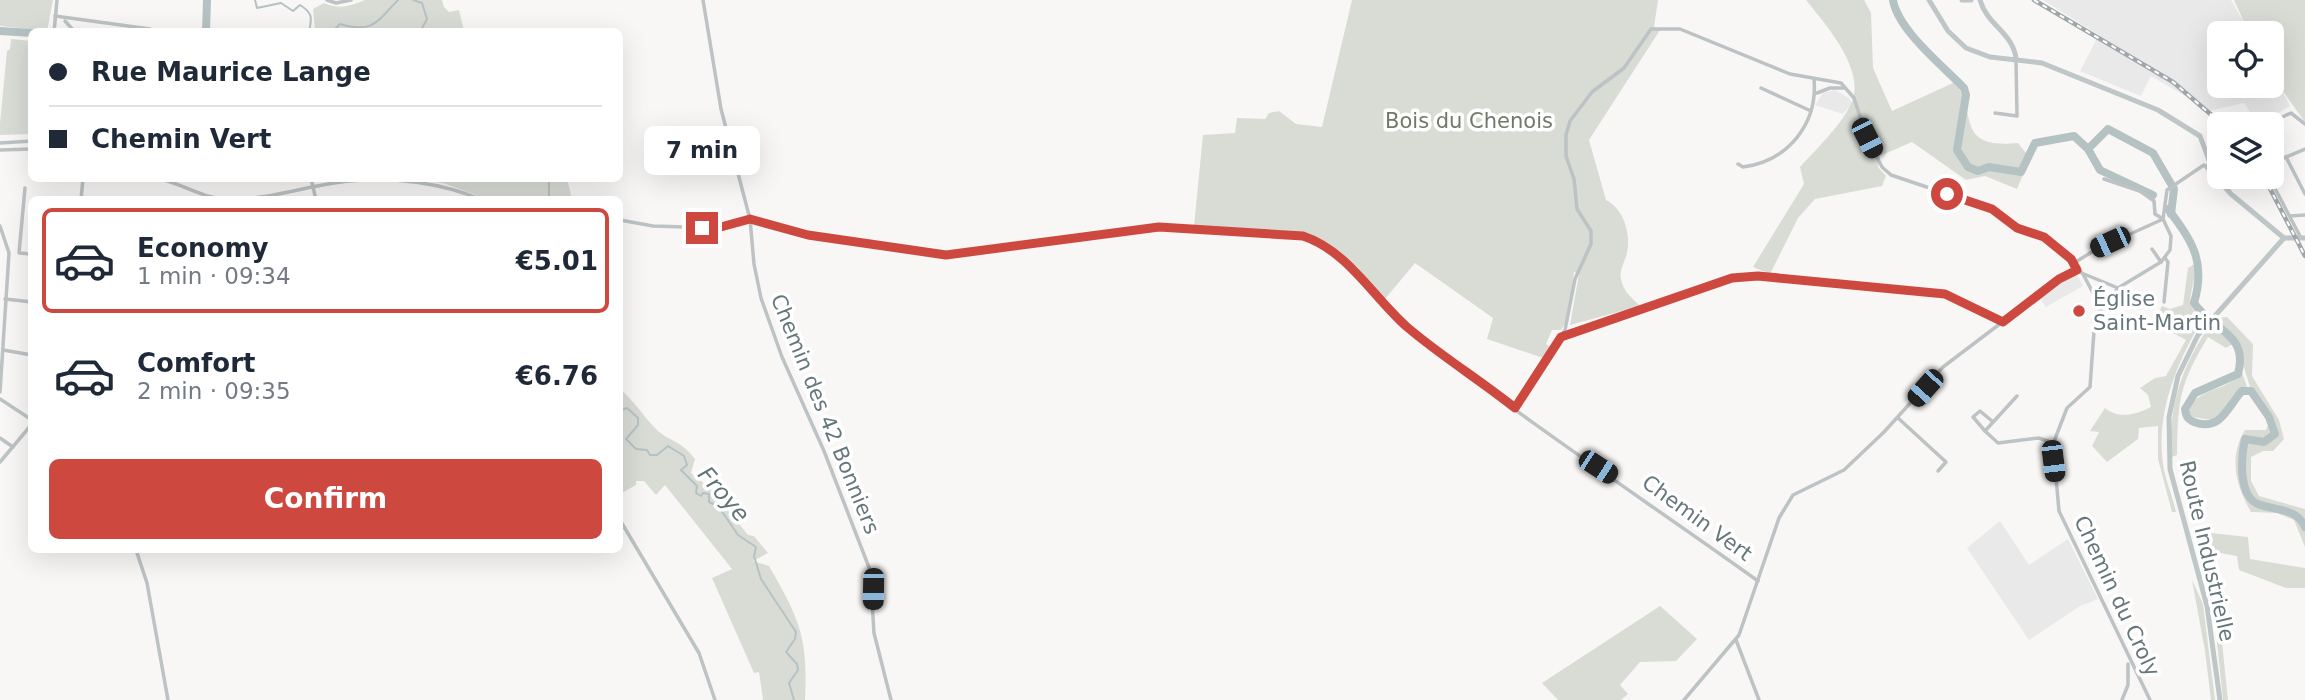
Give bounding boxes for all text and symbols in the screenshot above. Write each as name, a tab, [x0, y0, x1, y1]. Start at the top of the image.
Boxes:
map controls	[2207, 21, 2284, 189]
button: locate	[2207, 21, 2284, 98]
text: Rue Maurice Lange	[91, 57, 371, 87]
park label: Bois du Chenois	[1385, 109, 1553, 133]
button: layers	[2207, 112, 2284, 189]
car	[1849, 115, 1886, 161]
text: Chemin Vert	[91, 124, 271, 154]
callout: 7 min	[644, 126, 760, 176]
text: 7 min	[666, 137, 738, 163]
route start	[1931, 178, 1963, 210]
route end	[686, 212, 718, 244]
car	[2087, 224, 2134, 260]
icon: car	[53, 229, 116, 292]
text: Economy	[137, 233, 268, 263]
text: €5.01	[516, 246, 598, 276]
text: 1 min · 09:34	[137, 263, 291, 289]
place label: Église Saint-Martin	[2093, 286, 2221, 335]
street label: Chemin des 42 Bonniers	[766, 291, 884, 537]
marker: Église Saint-Martin	[2071, 303, 2087, 319]
icon: car	[53, 344, 116, 407]
text: Comfort	[137, 348, 255, 378]
text: €6.76	[516, 361, 598, 391]
car	[1904, 365, 1947, 411]
text: 2 min · 09:35	[137, 378, 291, 404]
car	[2041, 439, 2066, 483]
car	[1575, 447, 1622, 487]
street label: Route Industrielle	[2175, 458, 2239, 644]
button: Confirm	[49, 459, 602, 539]
water label: Froye	[693, 461, 755, 527]
street label: Chemin Vert	[1637, 470, 1757, 566]
street label: Chemin du Croly	[2069, 512, 2165, 680]
car	[863, 568, 884, 610]

